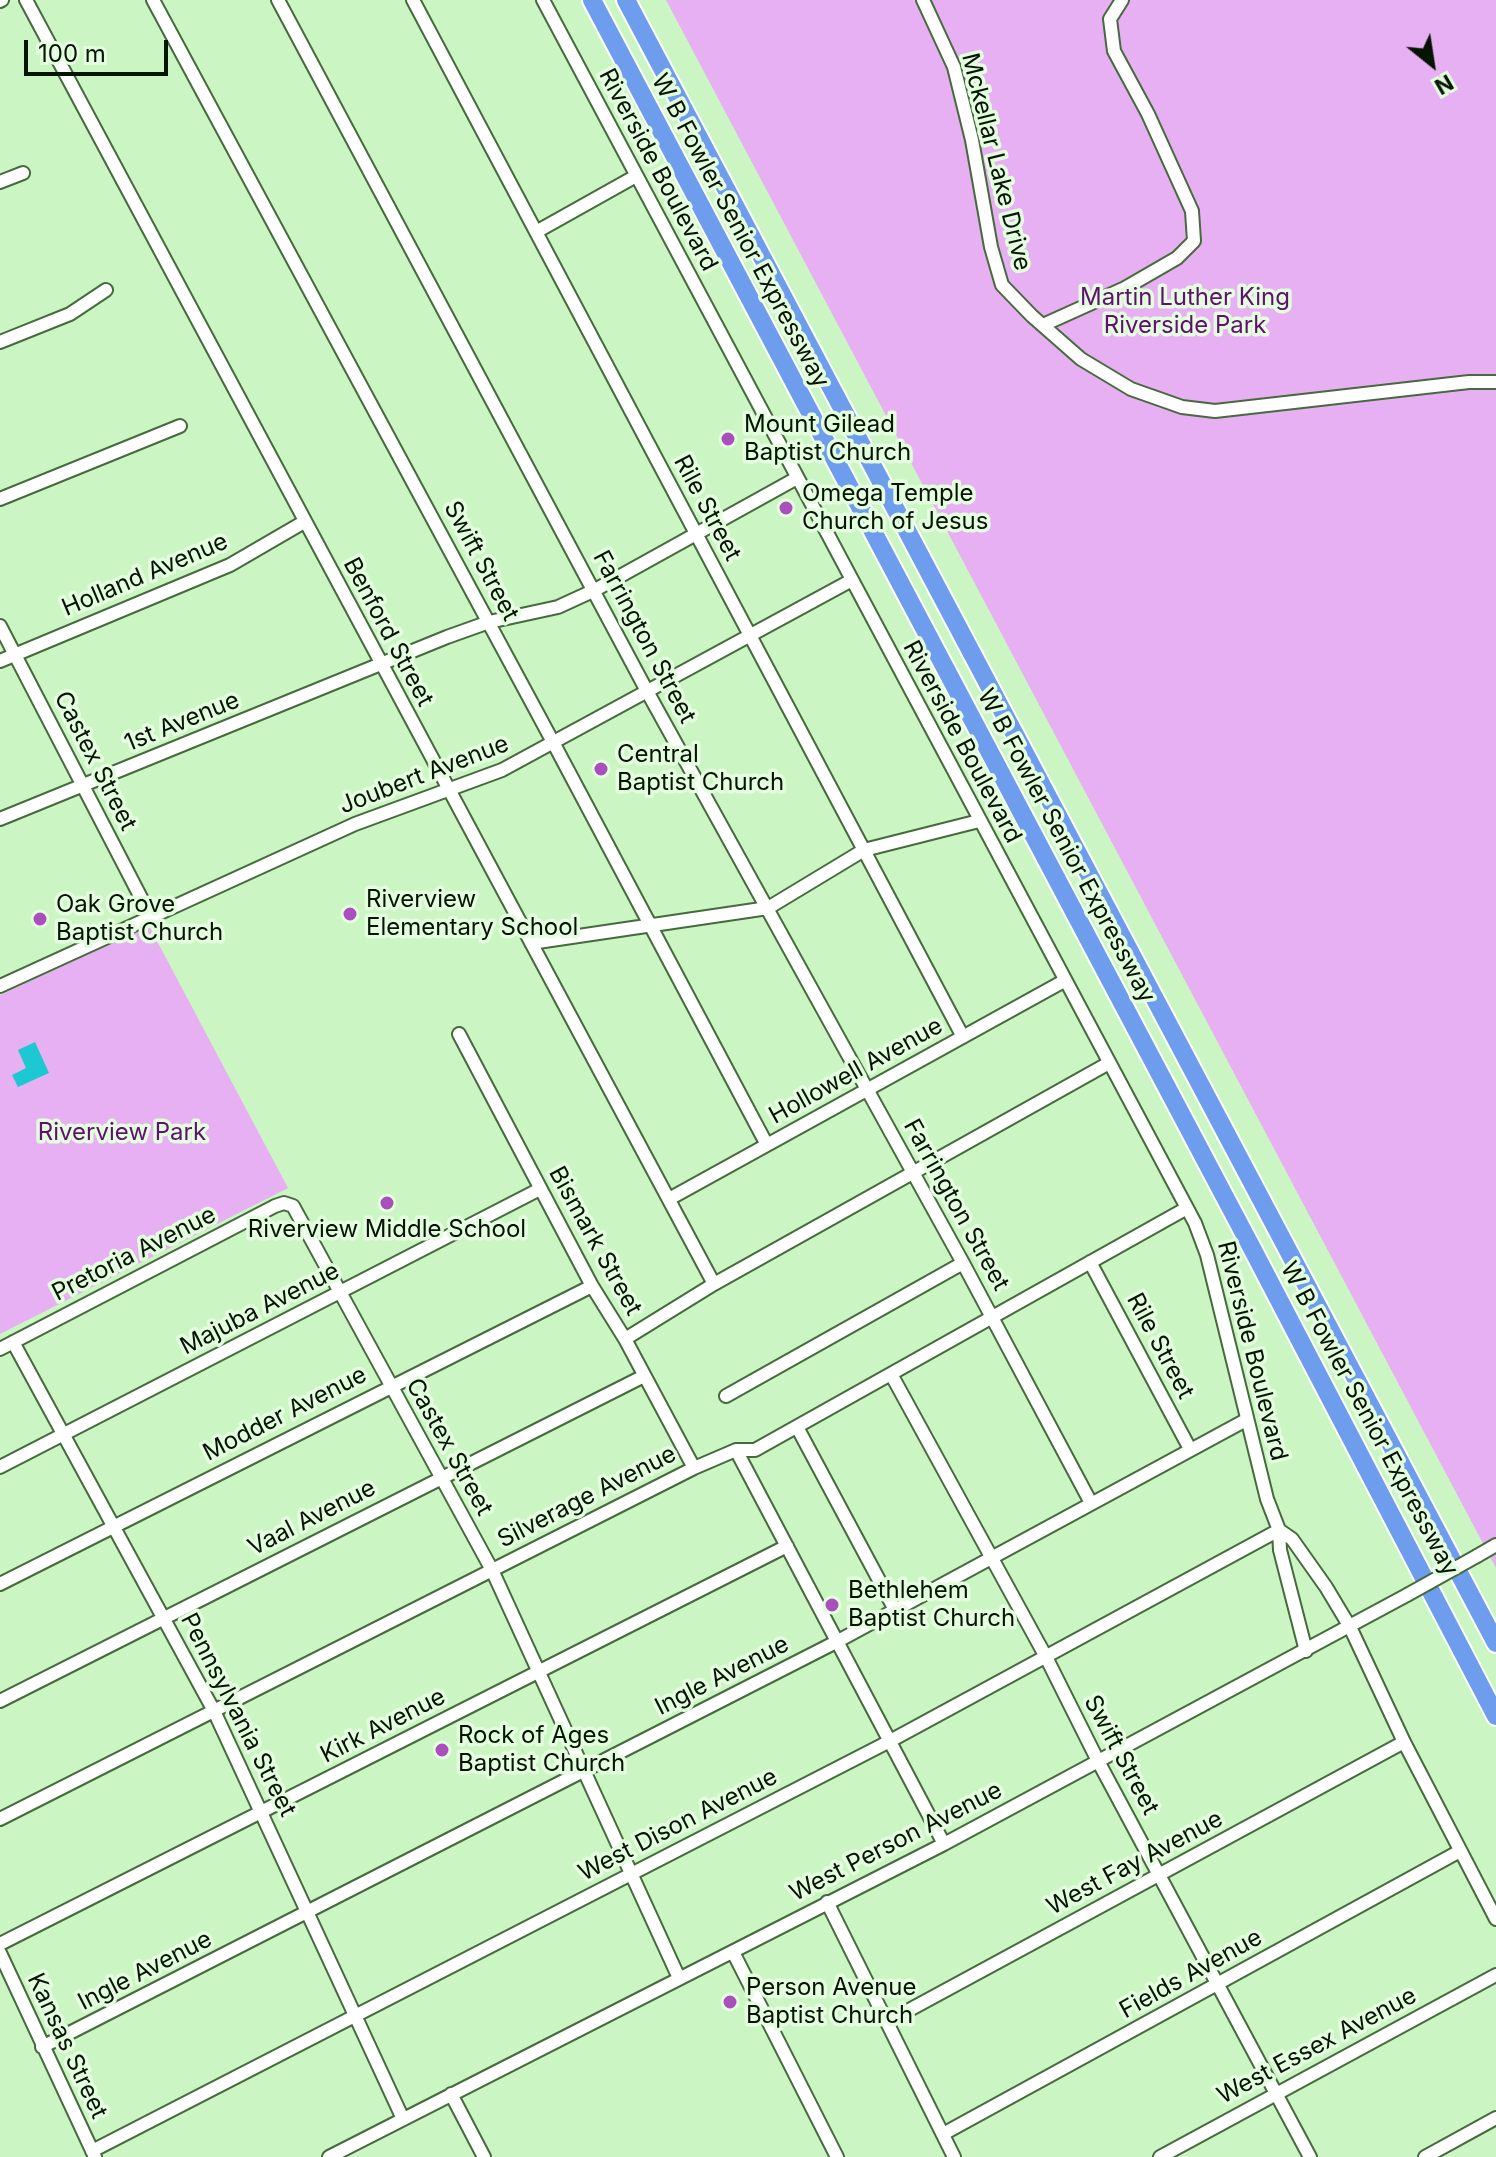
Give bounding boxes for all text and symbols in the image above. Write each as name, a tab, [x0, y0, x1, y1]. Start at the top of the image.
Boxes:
scale bar	[28, 24, 172, 74]
north arrow	[1392, 24, 1472, 104]
text: 100 m	[38, 39, 106, 68]
street label: Mckellar Lake Drive	[955, 50, 1037, 274]
street label: Riverside Boulevard	[592, 64, 724, 276]
street label: W B Fowler Senior Expressway	[645, 69, 835, 393]
text: N	[1430, 69, 1458, 100]
park label: Martin Luther King Riverside Park	[1080, 284, 1290, 340]
place label: Mount Gilead Baptist Church	[744, 411, 911, 467]
marker: Mount Gilead Baptist Church	[719, 430, 737, 448]
street label: Rile Street	[667, 450, 747, 566]
place label: Omega Temple Church of Jesus	[802, 480, 988, 536]
street label: Swift Street	[437, 496, 525, 626]
marker: Omega Temple Church of Jesus	[777, 499, 795, 517]
street label: Holland Avenue	[58, 527, 232, 623]
street label: Farrington Street	[586, 546, 702, 728]
street label: Benford Street	[337, 553, 439, 711]
street label: Riverside Boulevard	[896, 636, 1028, 848]
street label: W B Fowler Senior Expressway	[971, 684, 1161, 1008]
street label: 1st Avenue	[120, 686, 244, 758]
street label: Castex Street	[48, 687, 142, 835]
street label: Joubert Avenue	[335, 729, 513, 821]
place label: Central Baptist Church	[617, 741, 784, 797]
marker: Central Baptist Church	[592, 760, 610, 778]
place label: Riverview Elementary School	[366, 886, 578, 942]
place label: Oak Grove Baptist Church	[56, 891, 223, 947]
marker: Riverview Elementary School	[341, 905, 359, 923]
marker: Oak Grove Baptist Church	[31, 910, 49, 928]
street label: Hollowell Avenue	[764, 1011, 948, 1131]
street label: Farrington Street	[897, 1114, 1015, 1296]
park label: Riverview Park	[38, 1119, 206, 1147]
street label: Bismark Street	[542, 1162, 648, 1320]
marker: Riverview Middle School	[378, 1194, 396, 1212]
street label: Pretoria Avenue	[47, 1200, 221, 1308]
place label: Riverview Middle School	[248, 1216, 526, 1244]
street label: Riverside Boulevard	[1211, 1238, 1293, 1464]
street label: Majuba Avenue	[176, 1257, 344, 1361]
street label: W B Fowler Senior Expressway	[1274, 1257, 1464, 1581]
street label: Rile Street	[1120, 1288, 1200, 1404]
street label: Modder Avenue	[198, 1360, 372, 1468]
street label: Castex Street	[399, 1373, 499, 1521]
street label: Silverage Avenue	[493, 1440, 681, 1554]
street label: Vaal Avenue	[243, 1474, 381, 1562]
place label: Bethlehem Baptist Church	[848, 1577, 1015, 1633]
marker: Bethlehem Baptist Church	[823, 1596, 841, 1614]
street label: Pennsylvania Street	[174, 1608, 302, 1822]
street label: Ingle Avenue	[650, 1630, 794, 1722]
street label: Kirk Avenue	[316, 1682, 450, 1770]
street label: Swift Street	[1077, 1690, 1165, 1820]
place label: Rock of Ages Baptist Church	[458, 1722, 625, 1778]
marker: Rock of Ages Baptist Church	[433, 1741, 451, 1759]
street label: West Dison Avenue	[574, 1762, 782, 1888]
street label: West Person Avenue	[785, 1776, 1007, 1908]
street label: West Fay Avenue	[1042, 1805, 1228, 1921]
street label: Fields Avenue	[1115, 1923, 1267, 2025]
street label: Ingle Avenue	[73, 1925, 217, 2017]
street label: Kansas Street	[21, 1969, 113, 2123]
place label: Person Avenue Baptist Church	[746, 1974, 917, 2030]
street label: West Essex Avenue	[1213, 1981, 1421, 2111]
marker: Person Avenue Baptist Church	[721, 1993, 739, 2011]

